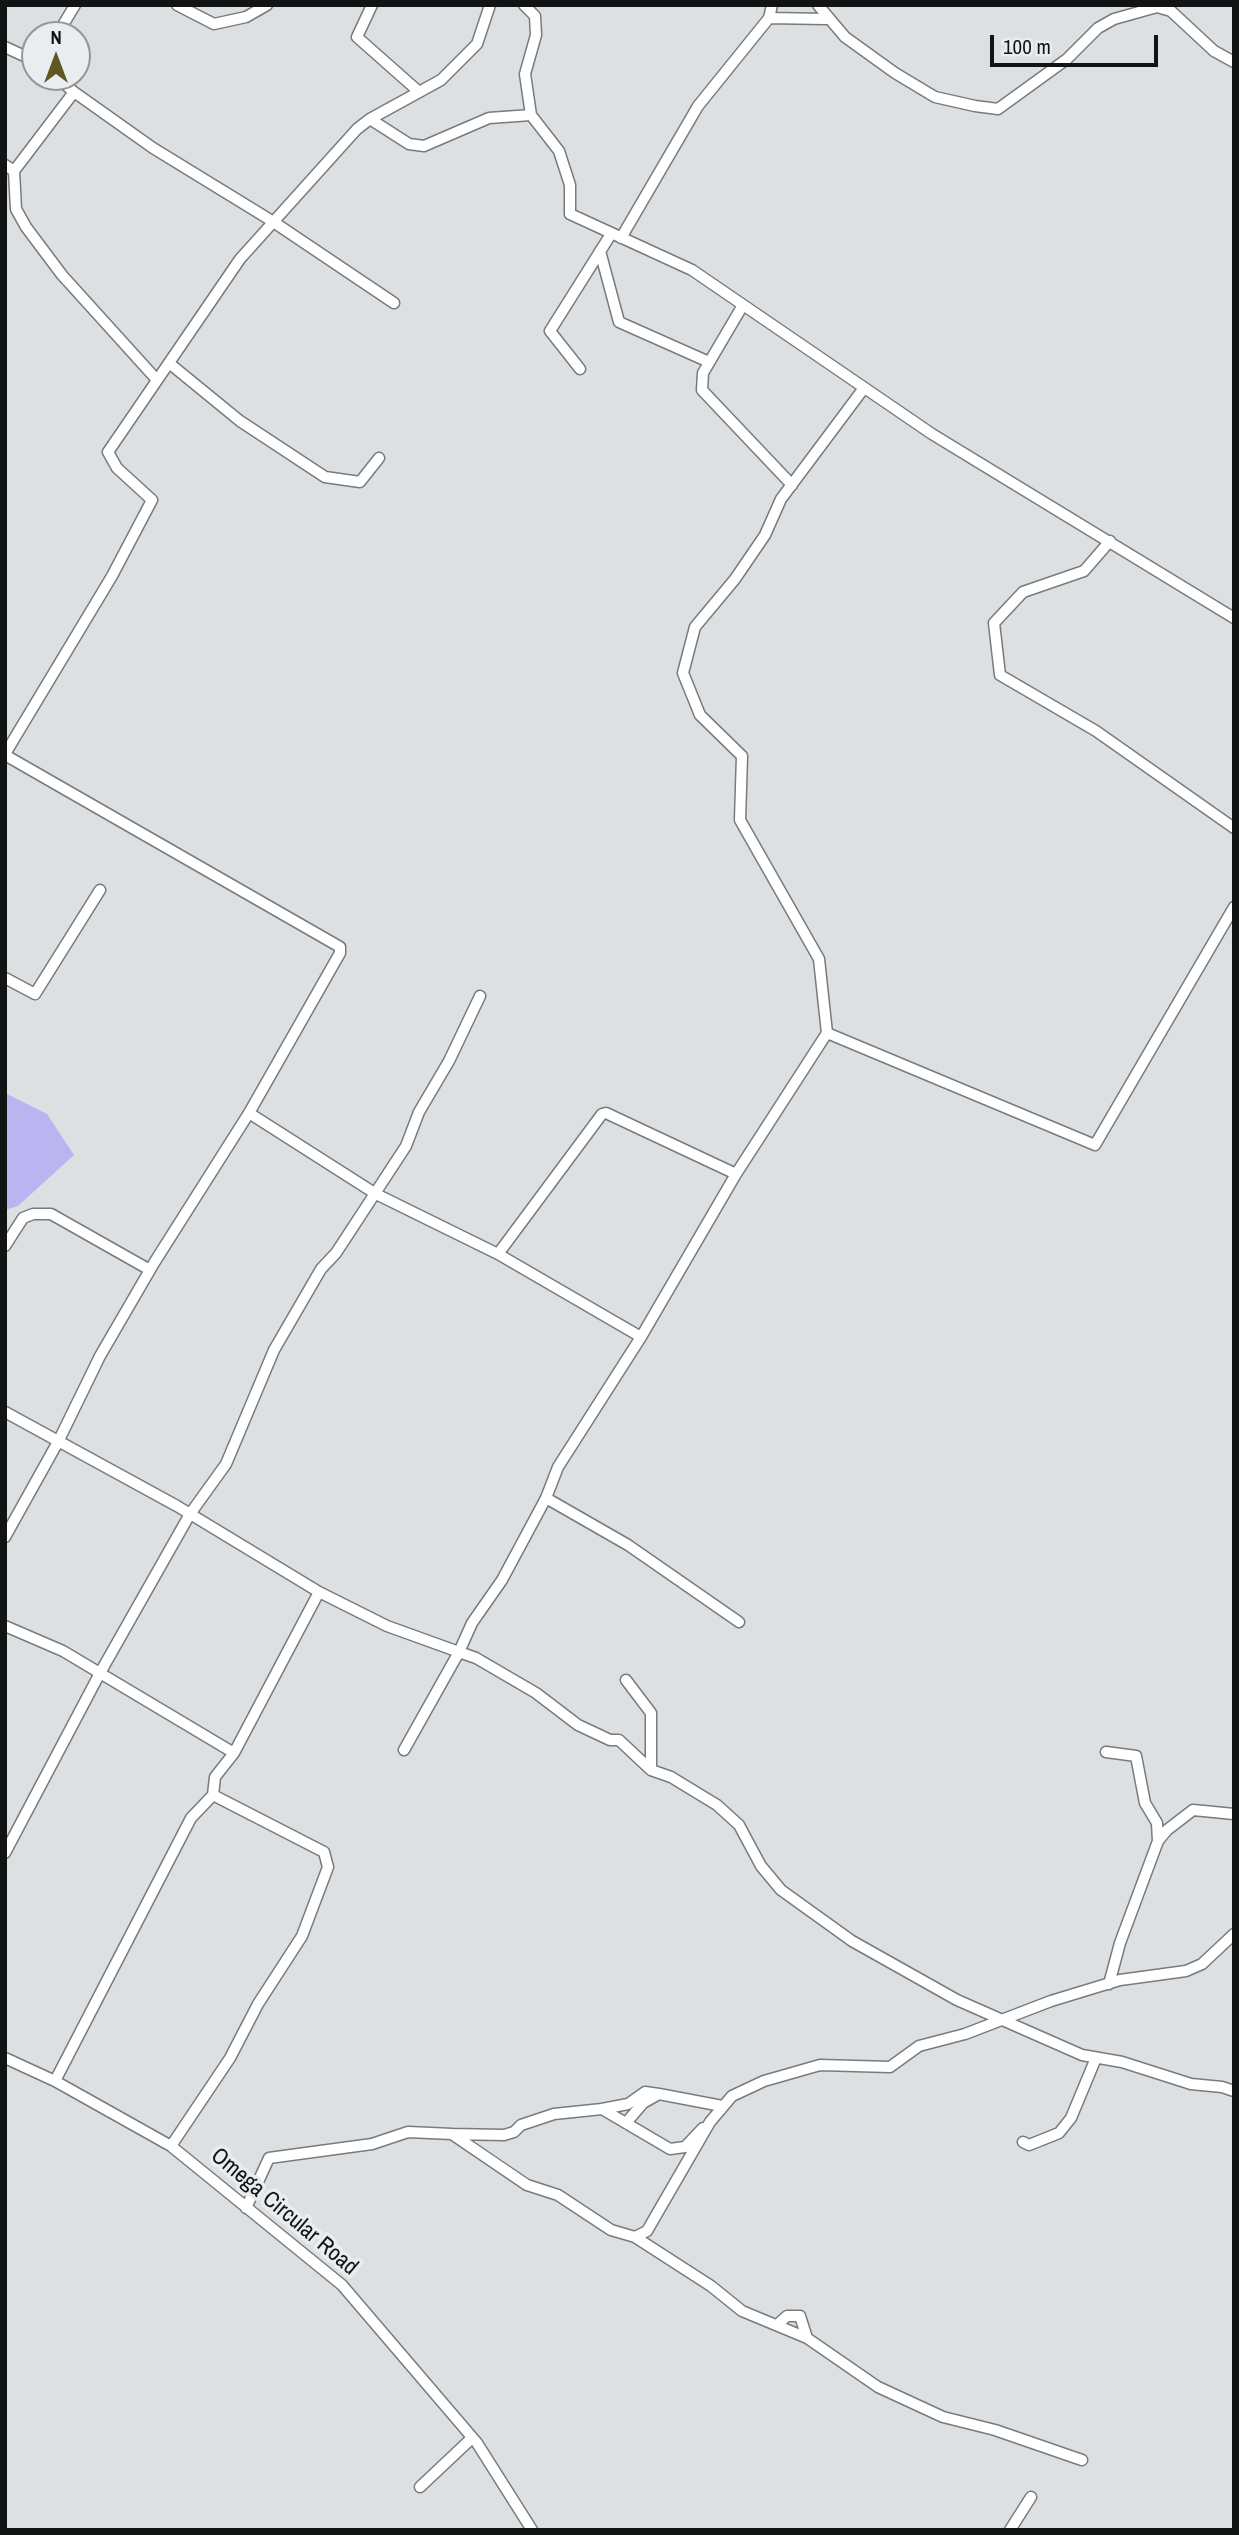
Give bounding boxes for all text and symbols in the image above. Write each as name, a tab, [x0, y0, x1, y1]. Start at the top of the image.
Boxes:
north arrow	[21, 21, 91, 91]
scale bar	[994, 21, 1162, 65]
text: N	[50, 24, 62, 50]
text: 100 m	[1003, 32, 1051, 61]
street label: Omega Circular Road	[205, 2142, 363, 2282]

